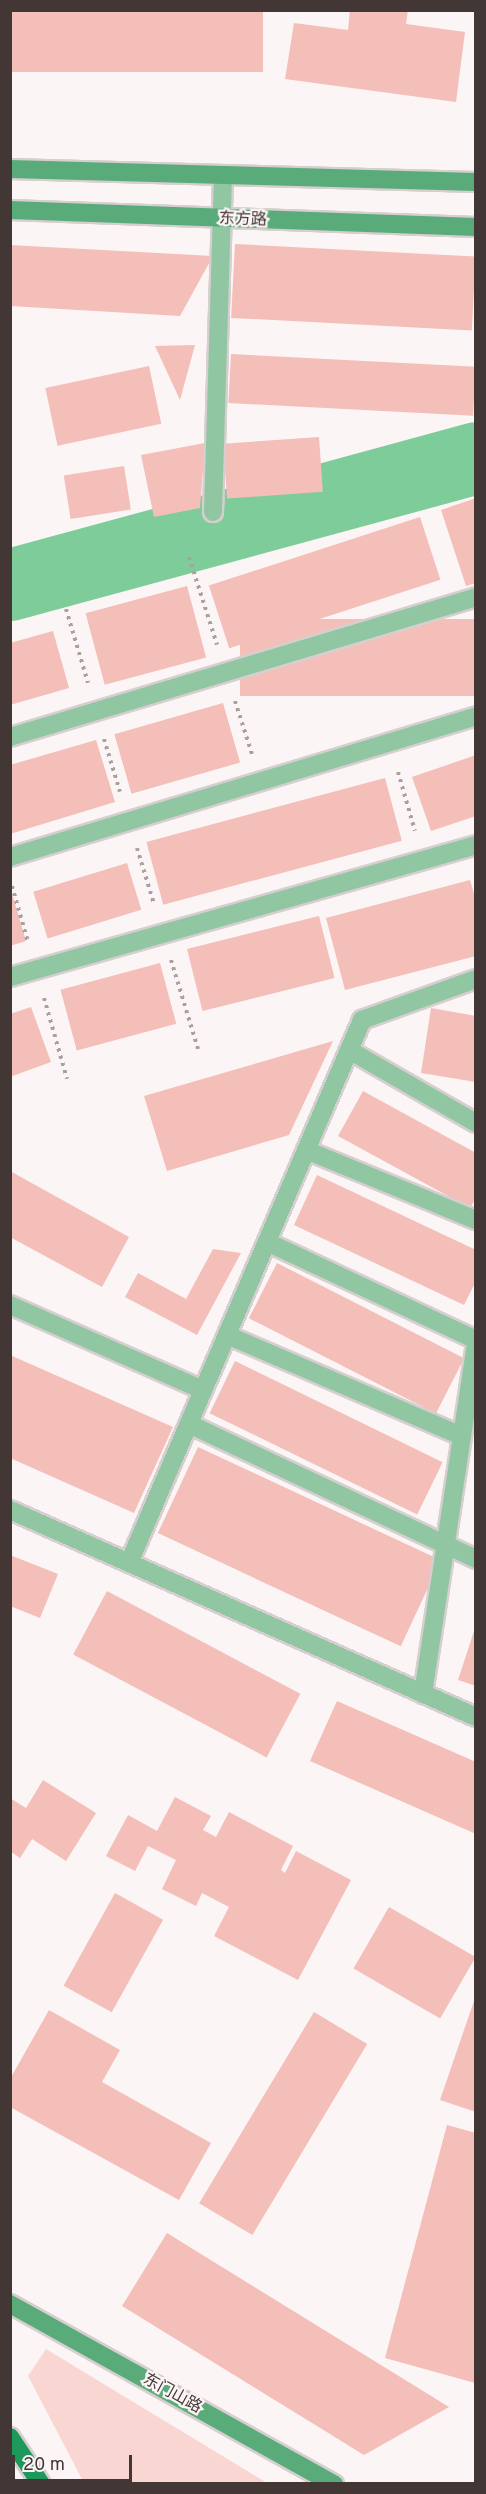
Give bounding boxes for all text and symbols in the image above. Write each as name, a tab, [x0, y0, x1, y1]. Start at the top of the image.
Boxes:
street label: 东方路	[219, 210, 267, 230]
street label: 东门山路	[139, 2370, 205, 2418]
scale bar	[15, 2443, 135, 2481]
text: 20 m	[23, 2454, 65, 2477]

